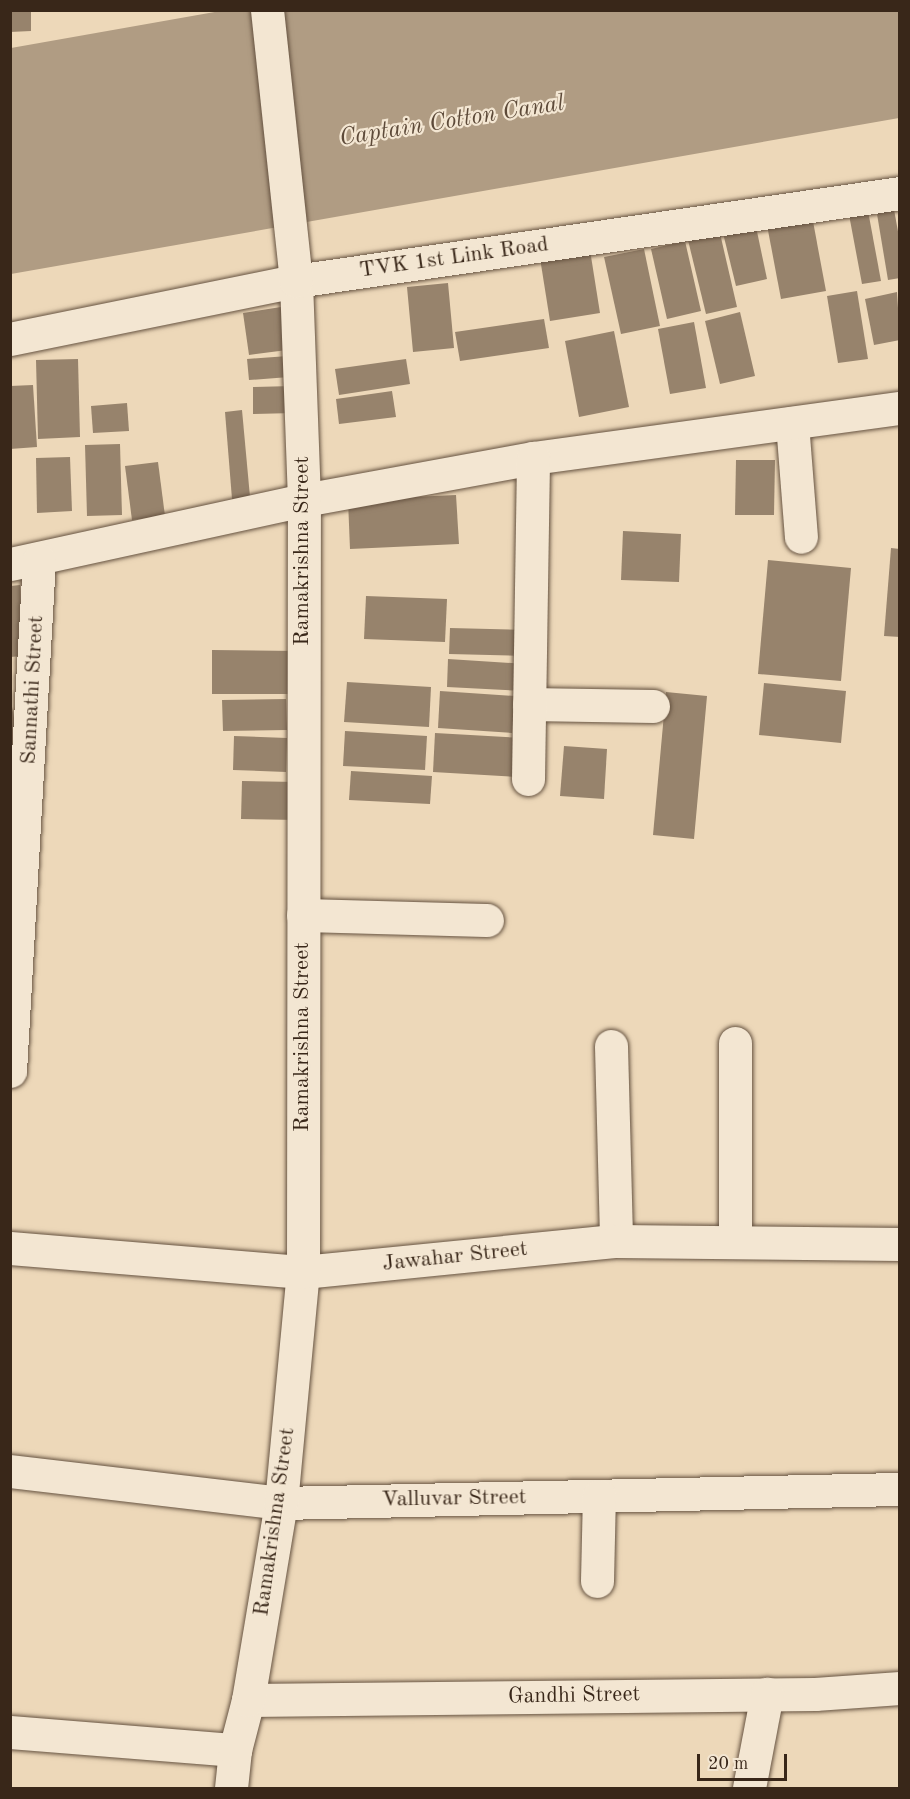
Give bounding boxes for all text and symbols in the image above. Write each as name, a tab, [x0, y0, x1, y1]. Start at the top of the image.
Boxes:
water label: Captain Cotton Canal	[337, 90, 567, 154]
street label: TVK 1st Link Road	[358, 232, 550, 284]
street label: Ramakrishna Street	[290, 456, 316, 646]
street label: Sannathi Street	[16, 615, 50, 765]
street label: Ramakrishna Street	[290, 942, 316, 1132]
street label: Jawahar Street	[381, 1236, 529, 1278]
street label: Ramakrishna Street	[249, 1426, 301, 1618]
street label: Valluvar Street	[381, 1485, 527, 1513]
street label: Gandhi Street	[508, 1682, 640, 1710]
scale bar	[700, 1742, 790, 1780]
text: 20 m	[708, 1755, 748, 1773]

